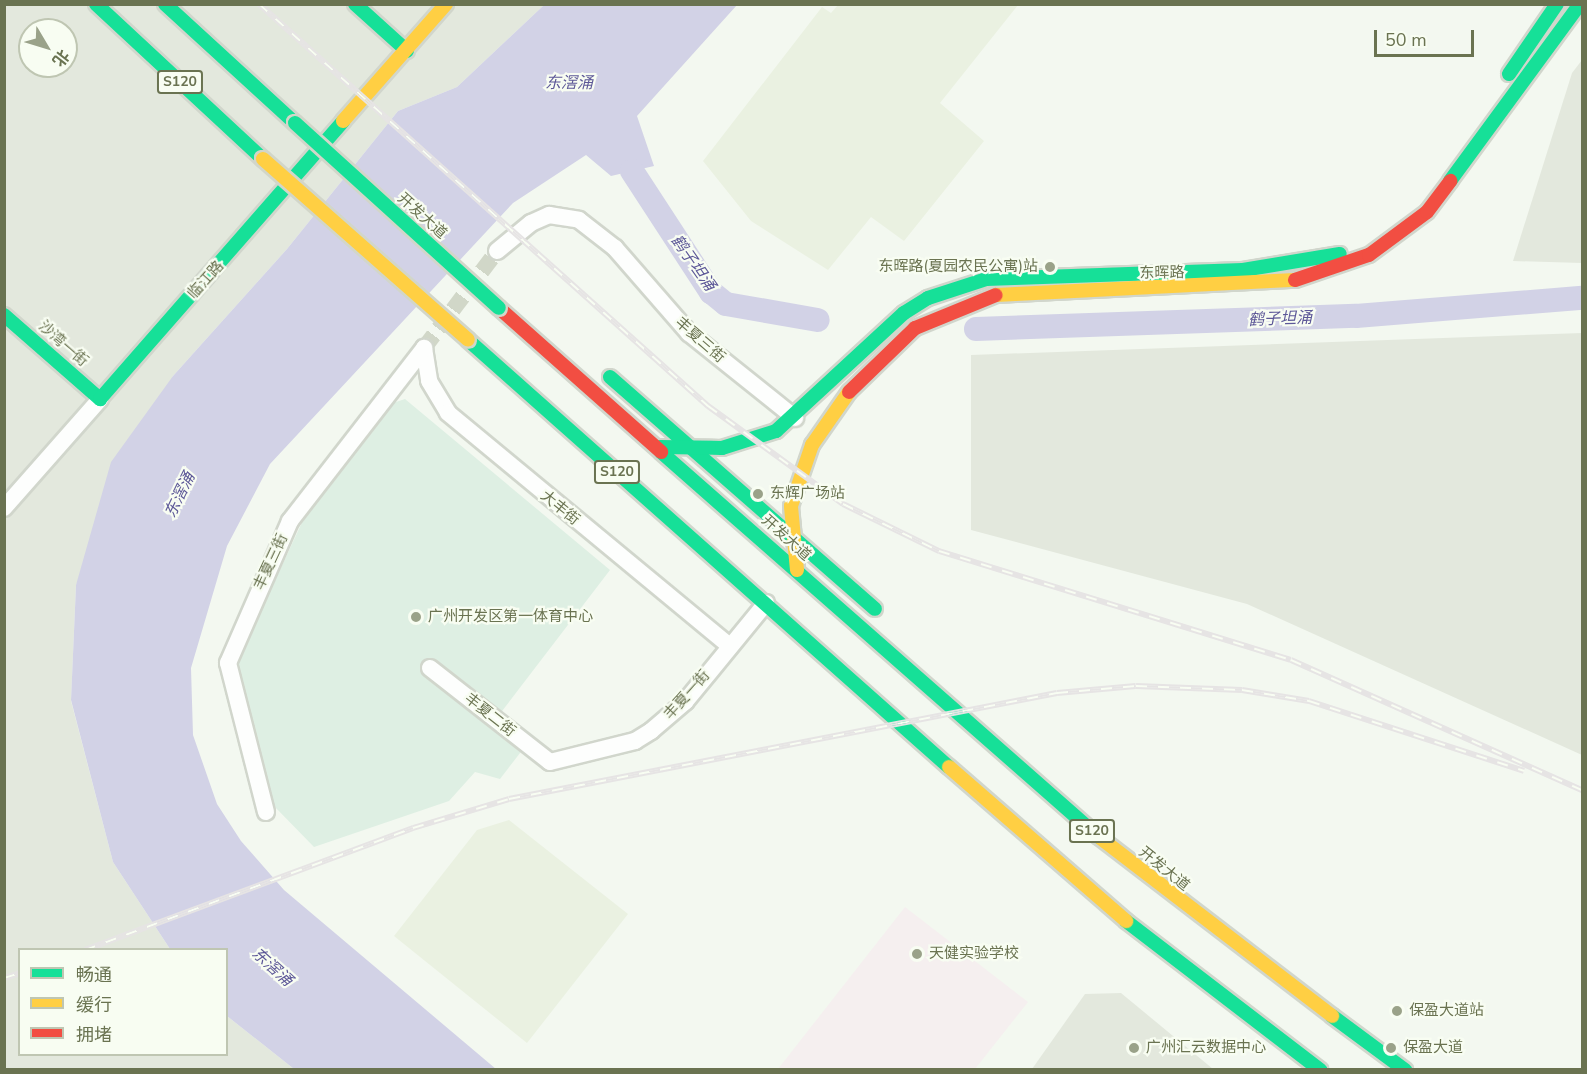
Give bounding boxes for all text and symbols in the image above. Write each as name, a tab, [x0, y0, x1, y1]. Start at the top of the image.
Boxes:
north arrow	[18, 18, 78, 78]
scale bar	[1377, 18, 1478, 56]
text: 50 m	[1385, 28, 1427, 52]
text: 北	[47, 45, 74, 71]
road number: S120	[156, 71, 204, 93]
water label: 东滘涌	[545, 73, 593, 93]
street label: 开发大道	[394, 189, 450, 243]
water label: 鹤子坦涌	[667, 231, 719, 295]
street label: 临江路	[184, 257, 228, 303]
place label: 东晖路(夏园农民公寓)站	[878, 258, 1038, 276]
marker: 东晖路(夏园农民公寓)站	[1043, 260, 1057, 274]
street label: 东晖路	[1139, 264, 1185, 282]
water label: 鹤子坦涌	[1248, 308, 1312, 330]
street label: 丰夏三街	[671, 314, 729, 366]
street label: 沙湾一街	[34, 318, 92, 370]
road number: S120	[593, 461, 641, 483]
water label: 东滘涌	[161, 469, 199, 521]
place label: 东辉广场站	[770, 485, 845, 503]
street label: 大丰街	[537, 487, 583, 529]
marker: 东辉广场站	[751, 487, 765, 501]
street label: 开发大道	[758, 511, 814, 565]
street label: 丰夏三街	[250, 531, 292, 593]
place label: 广州开发区第一体育中心	[428, 608, 593, 626]
marker: 广州开发区第一体育中心	[409, 610, 423, 624]
street label: 丰夏一街	[660, 667, 714, 723]
street label: 丰夏二街	[461, 689, 519, 741]
road number: S120	[1068, 820, 1116, 842]
street label: 开发大道	[1135, 843, 1193, 895]
water label: 东滘涌	[248, 944, 296, 990]
place label: 天健实验学校	[929, 945, 1019, 963]
marker: 天健实验学校	[910, 947, 924, 961]
legend	[18, 948, 228, 1056]
text: 畅通	[76, 963, 112, 987]
text: 缓行	[76, 993, 112, 1017]
place label: 保盈大道站	[1409, 1002, 1484, 1020]
marker: 保盈大道站	[1390, 1004, 1404, 1018]
text: 拥堵	[76, 1023, 112, 1047]
place label: 广州汇云数据中心	[1146, 1039, 1266, 1057]
place label: 保盈大道	[1403, 1039, 1463, 1057]
marker: 广州汇云数据中心	[1127, 1041, 1141, 1055]
marker: 保盈大道	[1384, 1041, 1398, 1055]

